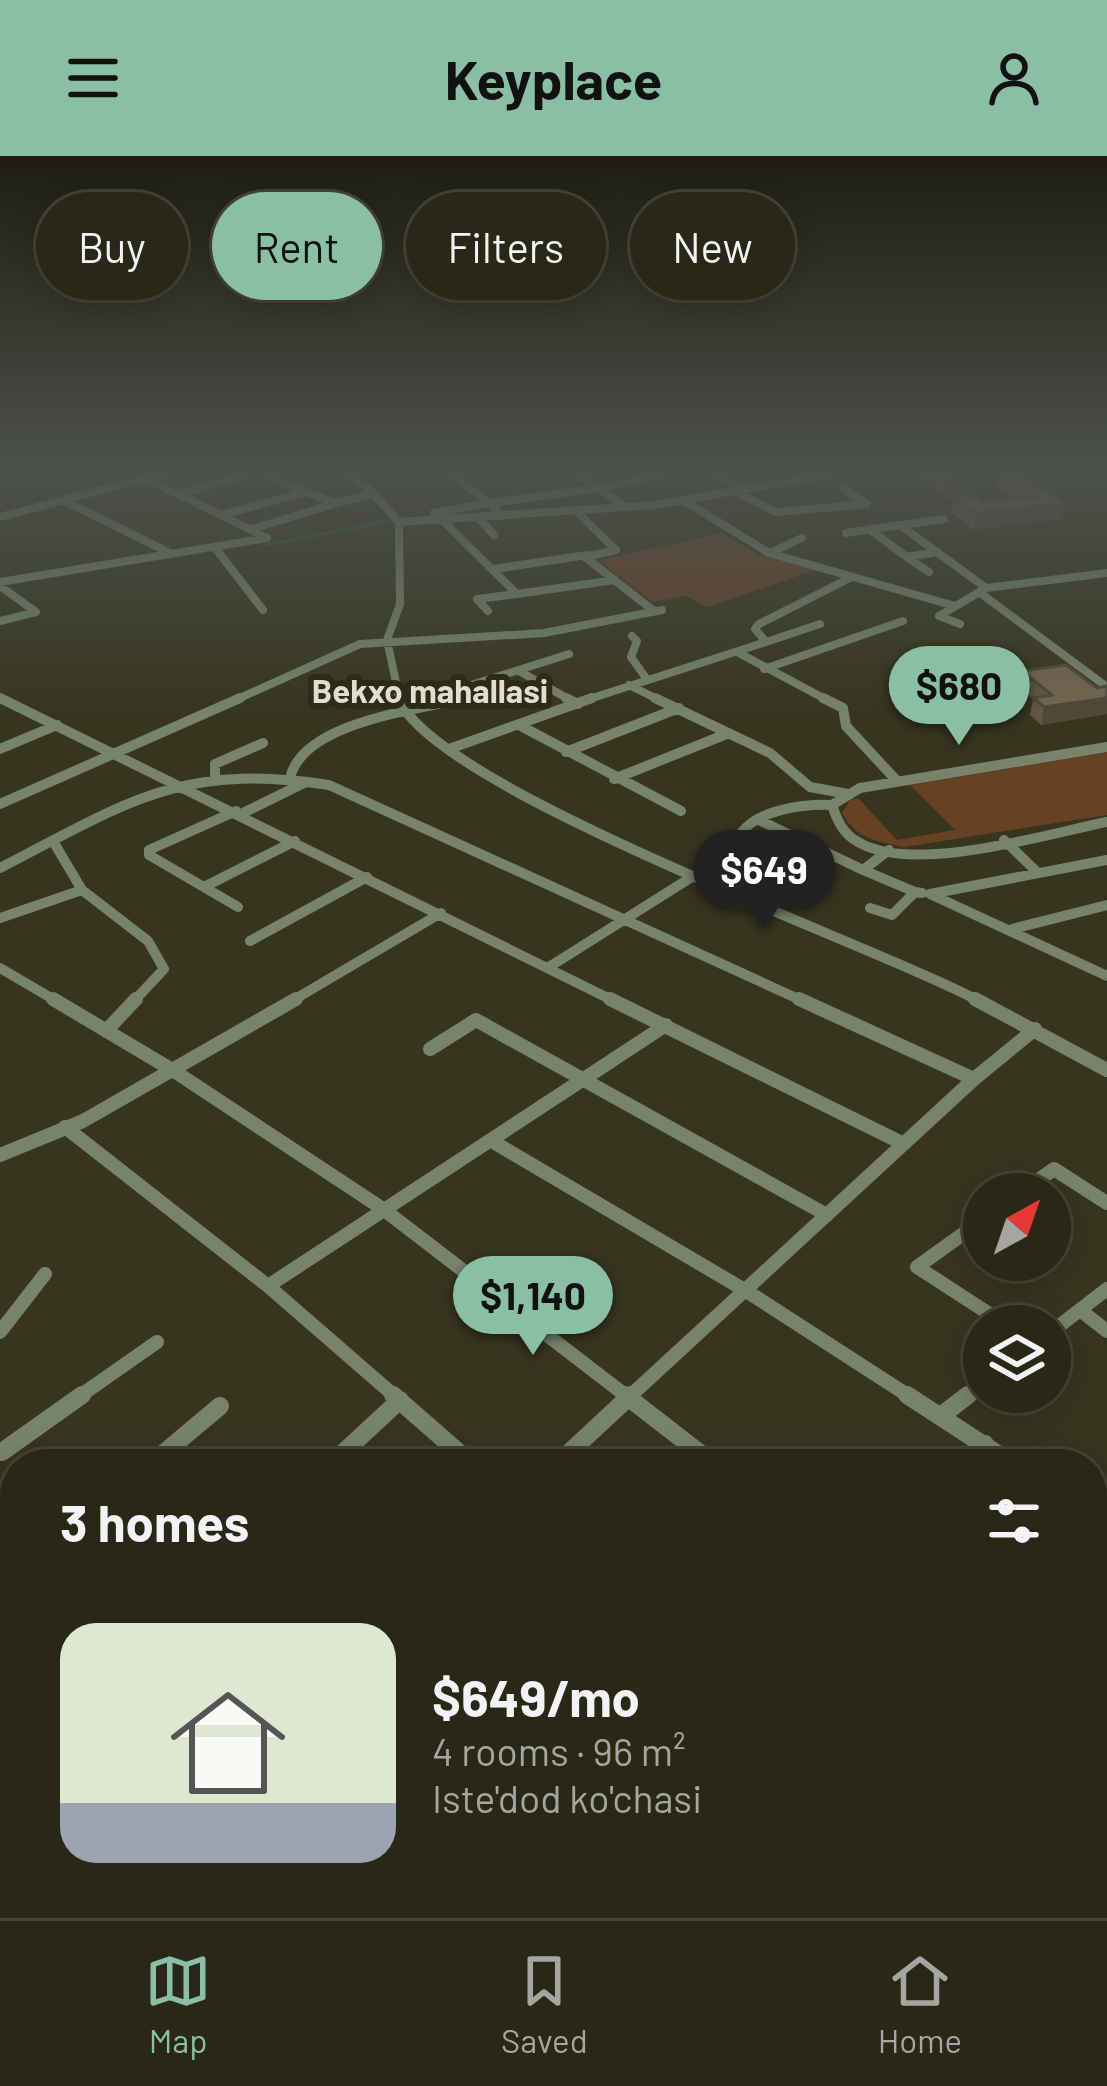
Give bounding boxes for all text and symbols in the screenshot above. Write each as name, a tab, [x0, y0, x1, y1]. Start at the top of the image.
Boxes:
icon: menu	[60, 45, 126, 111]
icon: person	[981, 45, 1047, 111]
text: Keyplace	[445, 46, 662, 111]
chip: Buy	[36, 192, 188, 300]
chip: Rent	[212, 192, 382, 300]
chip: Filters	[406, 192, 606, 300]
chip: New	[630, 192, 795, 300]
pin: $680	[888, 646, 1030, 748]
text: $680	[916, 661, 1002, 708]
district label: Bekxo mahallasi	[312, 670, 548, 710]
pin: $649	[693, 830, 835, 932]
text: $649	[720, 845, 808, 892]
north arrow	[963, 1173, 1071, 1281]
map controls	[963, 1173, 1071, 1413]
pin: $1,140	[435, 1256, 631, 1358]
text: $1,140	[480, 1271, 586, 1318]
button: layers	[963, 1305, 1071, 1413]
icon: filters	[981, 1488, 1047, 1554]
text: 3 homes	[60, 1491, 249, 1552]
text: $649/mo	[432, 1666, 640, 1727]
icon: home	[156, 1671, 300, 1815]
text: 4 rooms · 96 m²	[432, 1727, 686, 1774]
text: Iste'dod ko'chasi	[432, 1774, 702, 1821]
tab: Map	[145, 1948, 211, 2060]
tab: Saved	[501, 1948, 588, 2060]
tab: Home	[878, 1948, 962, 2060]

